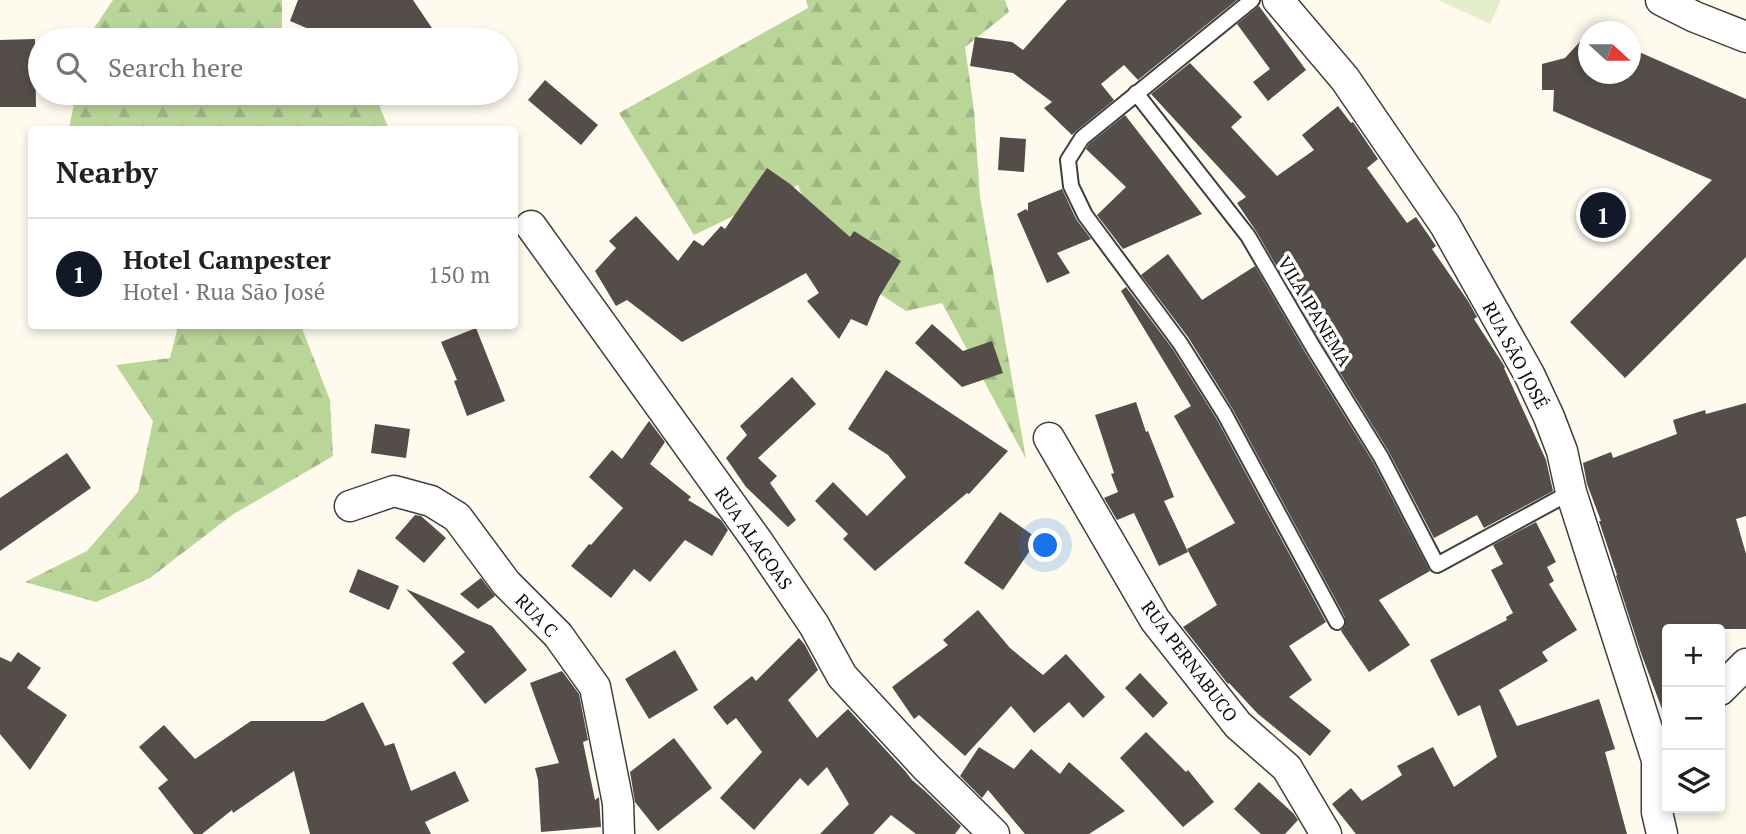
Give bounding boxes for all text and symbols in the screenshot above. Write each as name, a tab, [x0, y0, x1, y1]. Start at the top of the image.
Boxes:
north arrow	[1578, 21, 1641, 84]
search box	[28, 28, 518, 105]
icon: search	[52, 48, 90, 86]
text: Search here	[108, 50, 243, 84]
text: Nearby	[56, 152, 158, 192]
pin: 1	[1580, 189, 1626, 241]
text: Hotel Campester	[123, 242, 331, 276]
street label: VILA IPANEMA	[1273, 251, 1358, 371]
text: 1	[73, 259, 86, 290]
text: 150 m	[428, 259, 490, 290]
text: Hotel · Rua São José	[123, 276, 325, 307]
street label: RUA SÃO JOSÉ	[1478, 297, 1554, 413]
street label: RUA ALAGOAS	[710, 482, 798, 594]
your location	[1028, 528, 1062, 562]
street label: RUA C	[510, 588, 564, 642]
street label: RUA PERNABUCO	[1137, 596, 1243, 726]
map controls	[1662, 624, 1725, 813]
button: +	[1662, 624, 1725, 687]
button: −	[1662, 687, 1725, 750]
button: layers	[1662, 750, 1725, 813]

